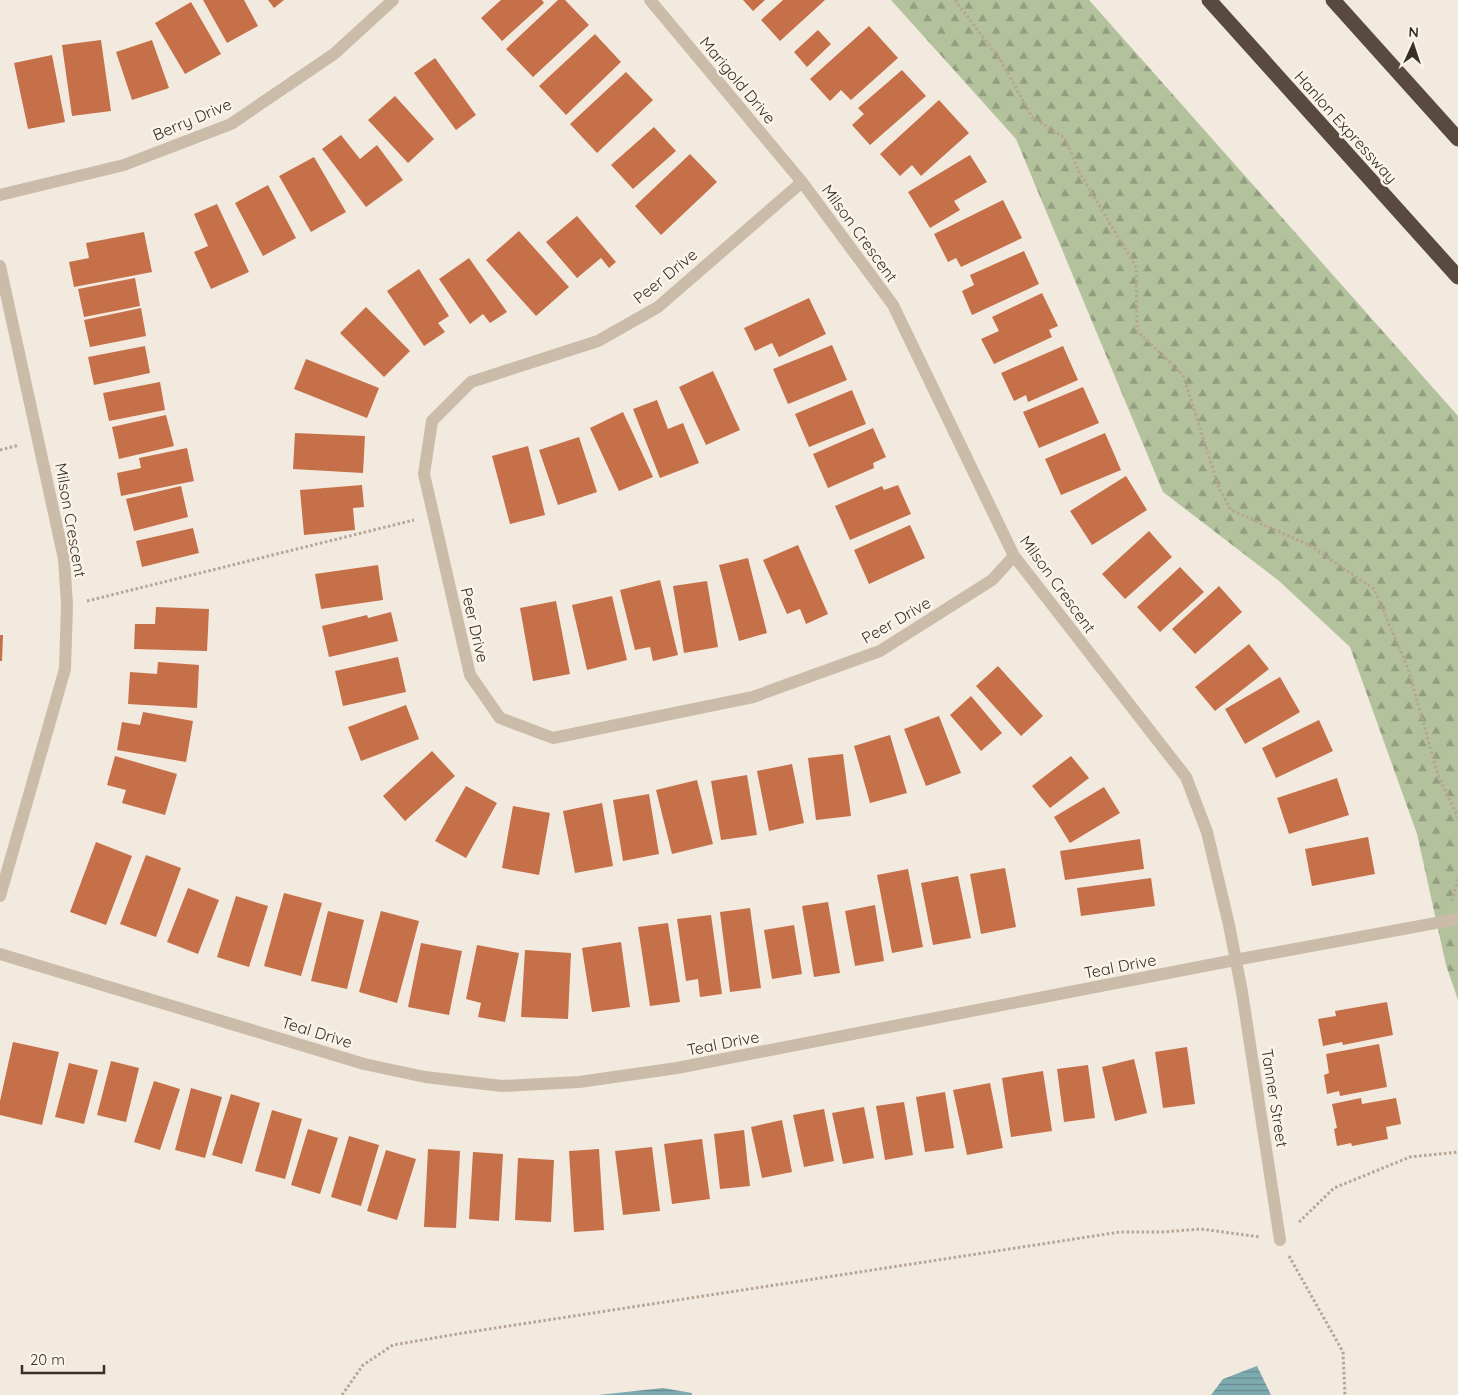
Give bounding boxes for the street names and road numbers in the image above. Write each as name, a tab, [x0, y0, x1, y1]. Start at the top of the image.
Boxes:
street label: Marigold Drive	[696, 32, 780, 128]
street label: Hanlon Expressway	[1290, 67, 1402, 187]
street label: Berry Drive	[150, 93, 234, 145]
street label: Milson Crescent	[818, 180, 902, 286]
street label: Peer Drive	[629, 244, 701, 308]
street label: Milson Crescent	[51, 461, 91, 579]
street label: Milson Crescent	[1016, 531, 1100, 637]
street label: Peer Drive	[457, 585, 493, 665]
street label: Peer Drive	[858, 592, 934, 648]
street label: Teal Drive	[1082, 949, 1158, 983]
street label: Teal Drive	[279, 1012, 355, 1052]
street label: Teal Drive	[685, 1026, 761, 1060]
street label: Tanner Street	[1257, 1047, 1293, 1149]

